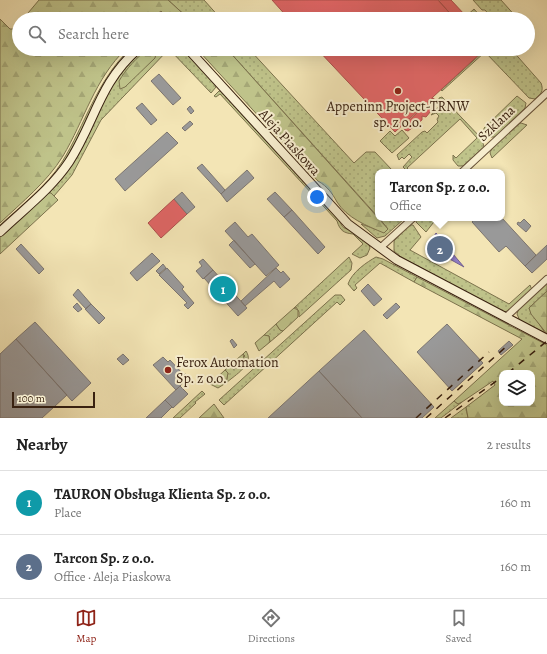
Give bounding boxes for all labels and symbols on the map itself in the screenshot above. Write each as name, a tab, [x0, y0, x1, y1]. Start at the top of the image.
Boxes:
marker: Appeninn Project-TRNW sp. z o.o.	[393, 86, 403, 96]
place label: Appeninn Project-TRNW sp. z o.o.	[326, 97, 470, 132]
street label: Szklana	[473, 101, 520, 146]
street label: Aleja Piaskowa	[254, 104, 325, 180]
your location	[307, 187, 327, 207]
pin: 2	[427, 234, 453, 264]
pin: 1	[210, 274, 236, 304]
place label: Ferox Automation Sp. z o.o.	[176, 353, 279, 388]
marker: Ferox Automation Sp. z o.o.	[163, 365, 173, 375]
scale bar	[12, 390, 95, 409]

